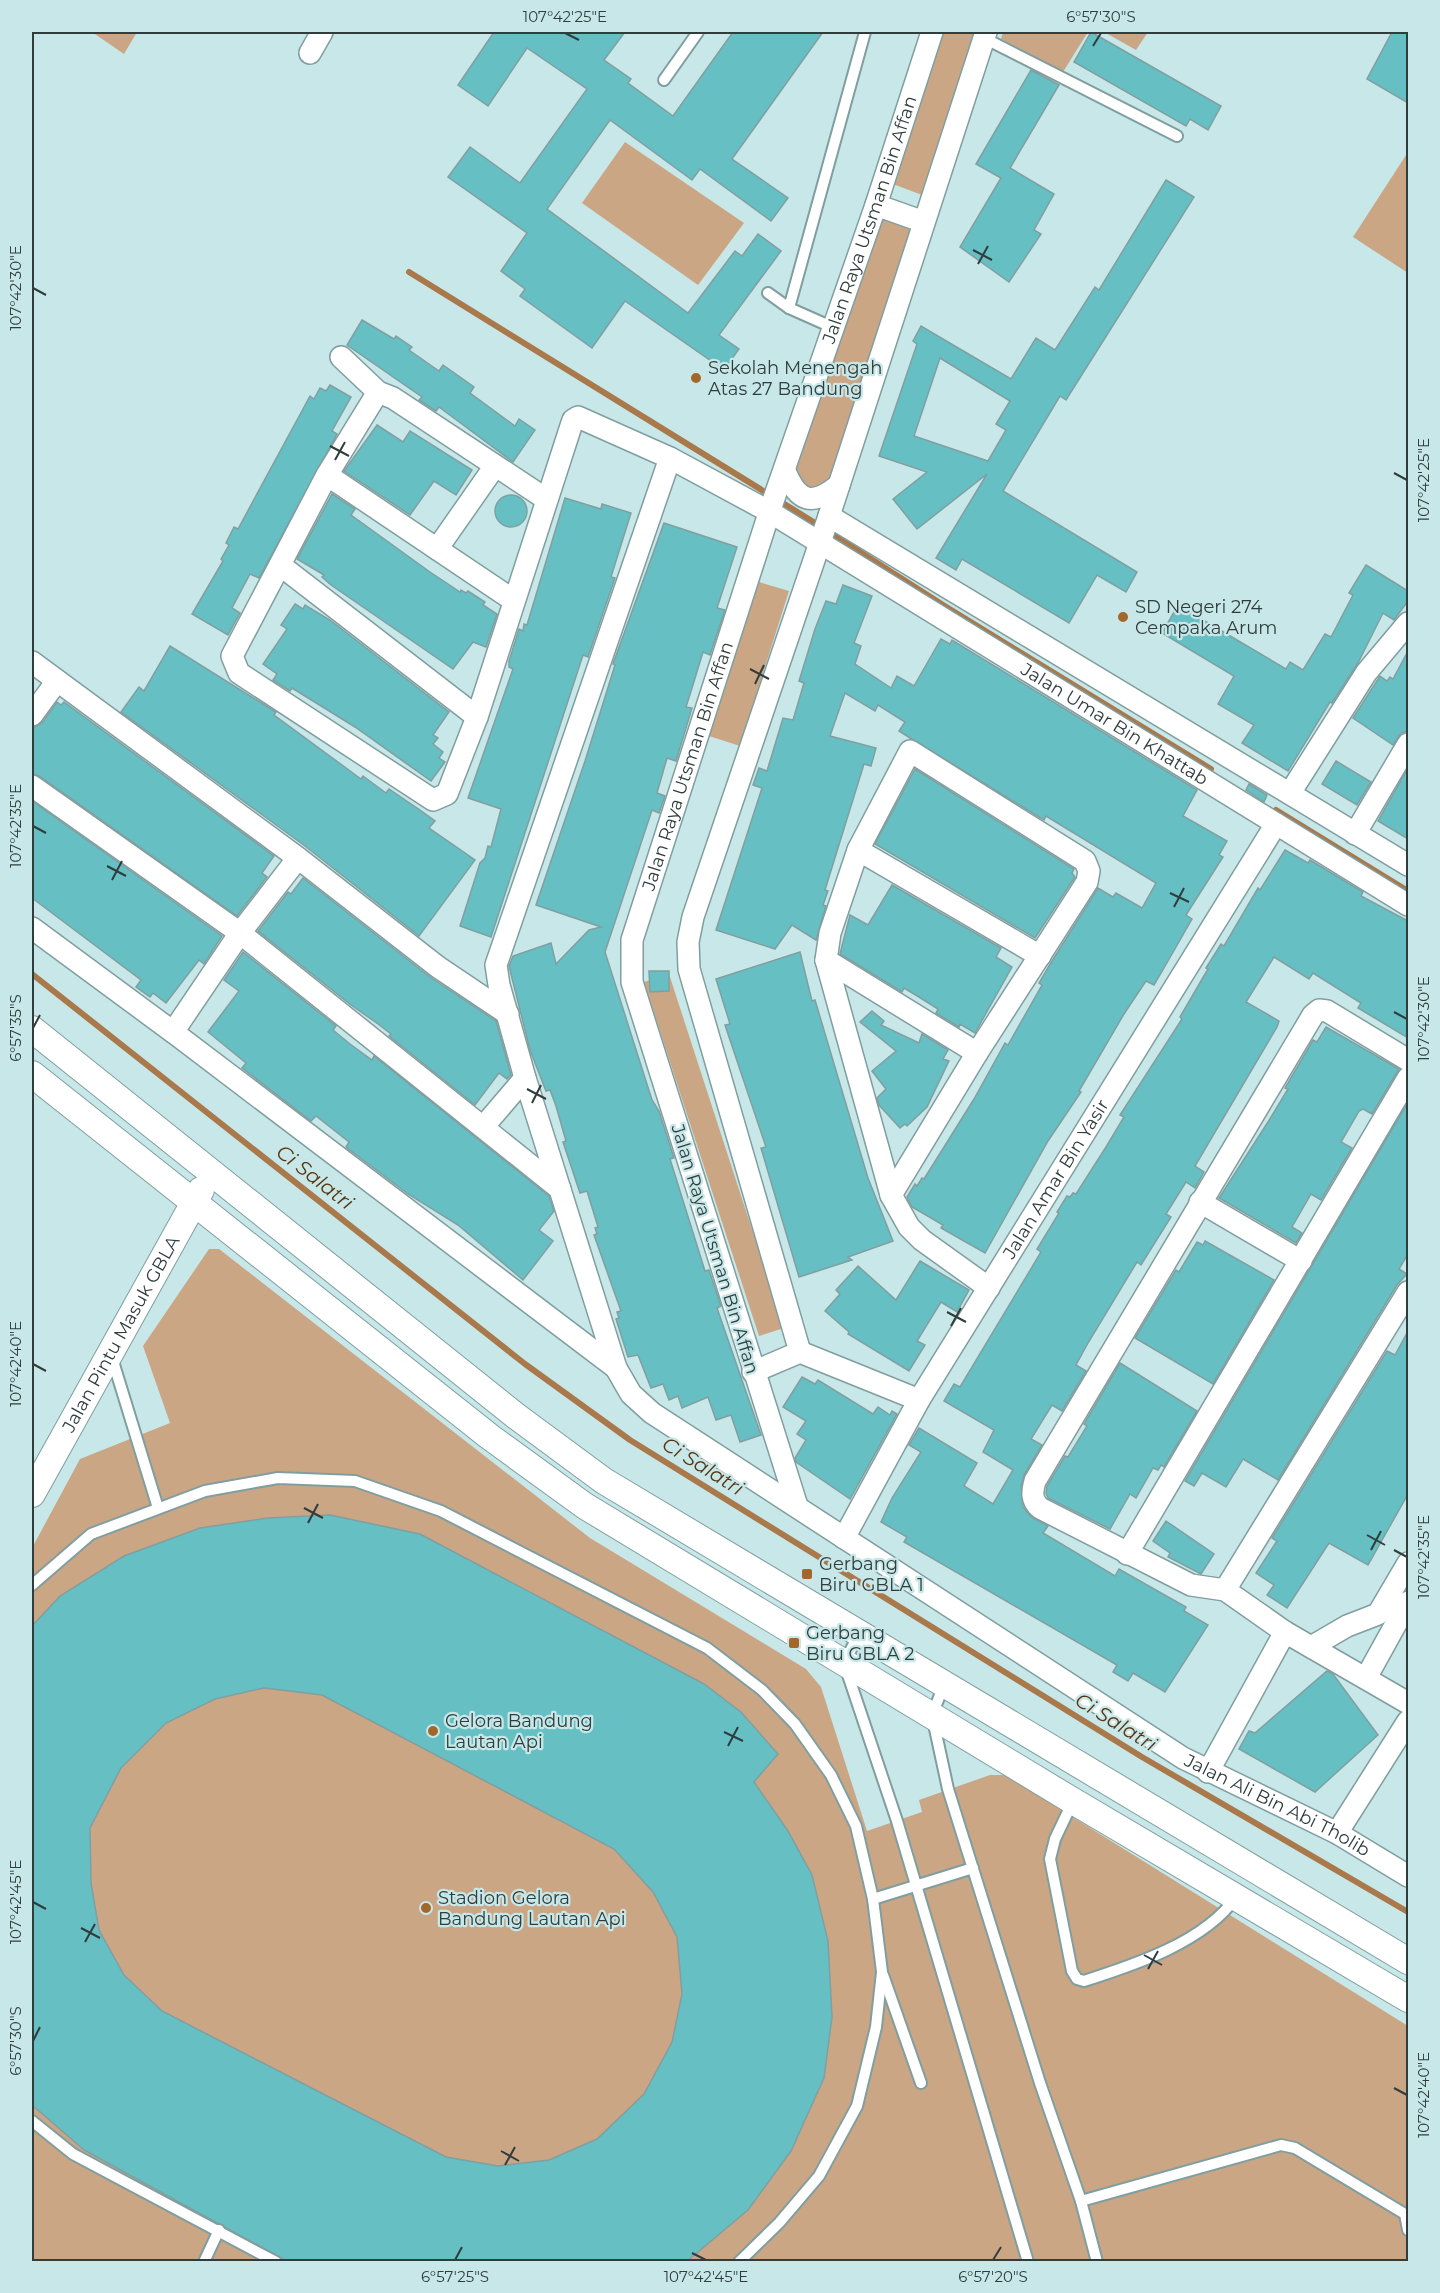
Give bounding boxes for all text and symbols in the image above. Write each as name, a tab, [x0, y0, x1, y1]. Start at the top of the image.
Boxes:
text: 107°42'25"E	[523, 7, 607, 26]
text: 6°57'30"S	[1066, 7, 1136, 26]
street label: Jalan Raya Utsman Bin Affan	[817, 93, 922, 347]
text: 107°42'30"E	[6, 245, 25, 331]
place label: Sekolah Menengah Atas 27 Bandung	[708, 357, 882, 400]
marker: Sekolah Menengah Atas 27 Bandung	[689, 371, 703, 385]
text: 107°42'25"E	[1414, 438, 1433, 522]
place label: SD Negeri 274 Cempaka Arum	[1135, 596, 1277, 639]
marker: SD Negeri 274 Cempaka Arum	[1116, 610, 1130, 624]
street label: Jalan Raya Utsman Bin Affan	[637, 639, 738, 894]
street label: Jalan Umar Bin Khattab	[1016, 658, 1212, 790]
text: 107°42'35"E	[6, 784, 25, 868]
text: 107°42'30"E	[1414, 976, 1433, 1062]
text: 6°57'35"S	[6, 994, 25, 1062]
street label: Jalan Amar Bin Yasir	[998, 1095, 1114, 1264]
street label: Jalan Raya Utsman Bin Affan	[666, 1121, 764, 1377]
water label: Ci Salatri	[272, 1139, 359, 1215]
street label: Jalan Pintu Masuk GBLA	[57, 1232, 184, 1437]
text: 107°42'40"E	[6, 1321, 25, 1407]
water label: Ci Salatri	[658, 1432, 749, 1501]
text: 107°42'35"E	[1414, 1515, 1433, 1599]
place label: Gerbang Biru GBLA 1	[819, 1553, 924, 1596]
marker: Gerbang Biru GBLA 1	[800, 1567, 814, 1581]
place label: Gerbang Biru GBLA 2	[806, 1622, 914, 1665]
marker: Gerbang Biru GBLA 2	[787, 1636, 801, 1650]
water label: Ci Salatri	[1071, 1688, 1162, 1757]
place label: Gelora Bandung Lautan Api	[445, 1710, 593, 1753]
marker: Gelora Bandung Lautan Api	[426, 1724, 440, 1738]
street label: Jalan Ali Bin Abi Tholib	[1180, 1749, 1374, 1861]
text: 107°42'45"E	[6, 1860, 25, 1944]
place label: Stadion Gelora Bandung Lautan Api	[438, 1887, 626, 1930]
marker: Stadion Gelora Bandung Lautan Api	[419, 1901, 433, 1915]
text: 6°57'30"S	[6, 2006, 25, 2076]
text: 107°42'40"E	[1414, 2052, 1433, 2138]
text: 6°57'25"S	[421, 2267, 489, 2286]
text: 107°42'45"E	[664, 2267, 748, 2286]
text: 6°57'20"S	[958, 2267, 1028, 2286]

